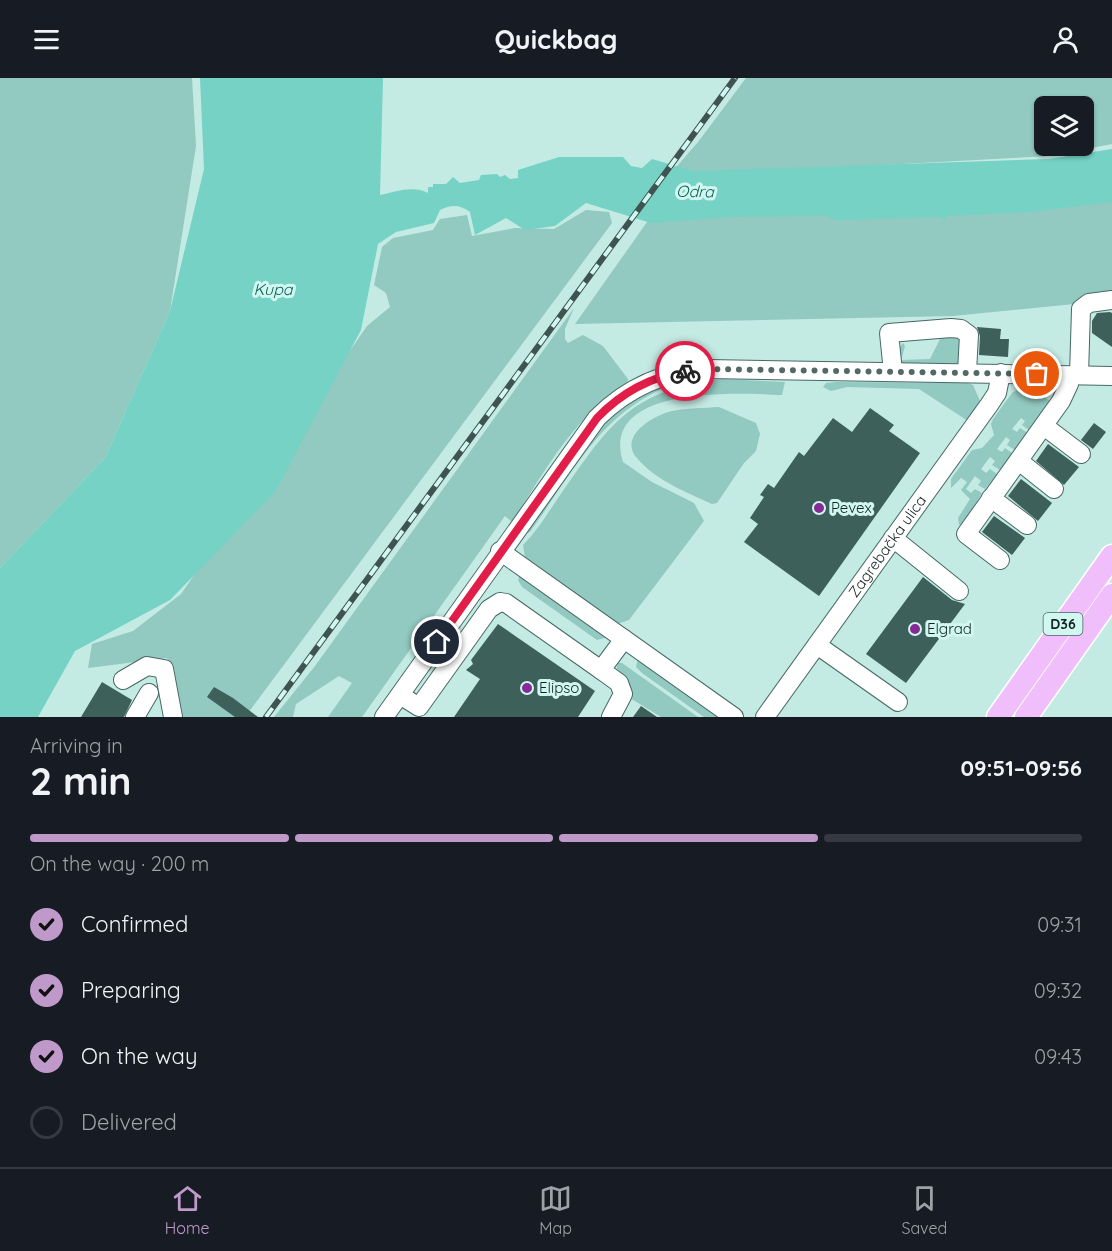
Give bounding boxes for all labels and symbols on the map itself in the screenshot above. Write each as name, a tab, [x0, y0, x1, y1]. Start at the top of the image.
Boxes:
water label: Odra	[676, 181, 715, 201]
water label: Kupa	[253, 279, 294, 299]
courier	[655, 341, 715, 401]
pin	[1011, 348, 1062, 399]
street label: Zagrebačka ulica	[844, 491, 930, 601]
place label: Pevex	[831, 498, 872, 517]
marker: Pevex	[812, 501, 826, 515]
road number: D36	[1044, 613, 1082, 635]
pin	[411, 616, 462, 667]
place label: Elgrad	[927, 619, 972, 638]
marker: Elgrad	[908, 622, 922, 636]
place label: Elipso	[539, 678, 579, 697]
marker: Elipso	[520, 681, 534, 695]

